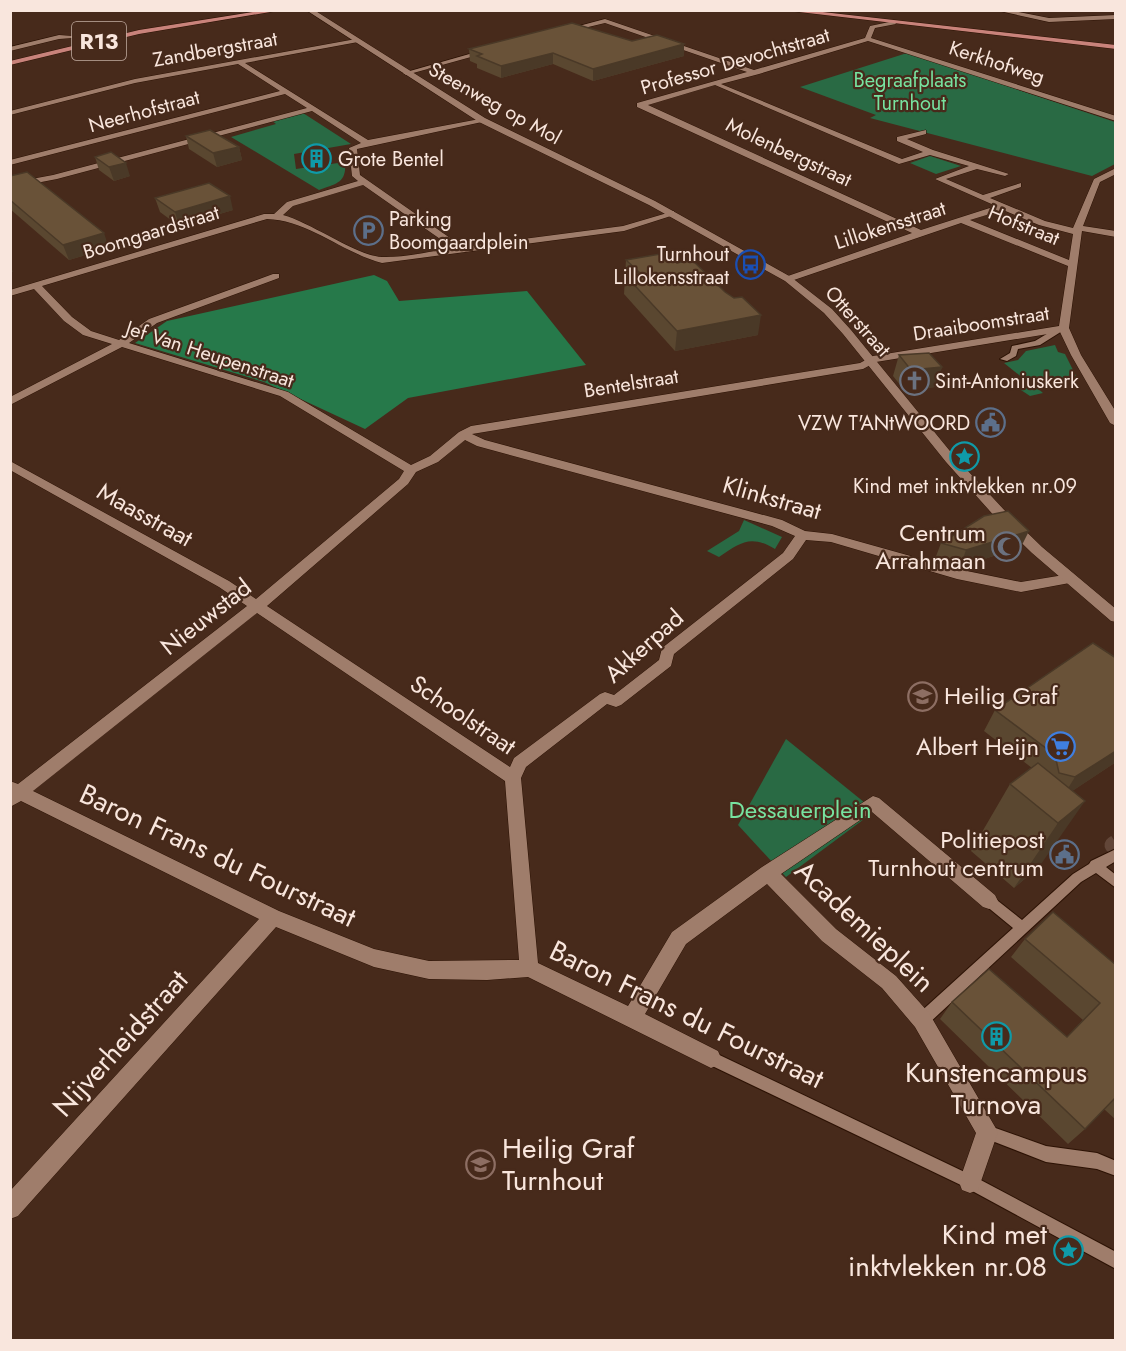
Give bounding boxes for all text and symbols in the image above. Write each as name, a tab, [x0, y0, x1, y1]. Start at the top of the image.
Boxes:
street label: Professor Devochtstraat	[637, 21, 833, 102]
road number: R13	[72, 22, 126, 60]
street label: Zandbergstraat	[151, 24, 280, 75]
street label: Kerkhofweg	[945, 33, 1048, 92]
street label: Steenweg op Mol	[423, 55, 566, 152]
park label: Begraafplaats Turnhout	[854, 66, 966, 118]
street label: Neerhofstraat	[85, 83, 203, 140]
street label: Molenbergstraat	[721, 111, 857, 194]
building icon: Grote Bentel	[301, 143, 333, 175]
place label: Grote Bentel	[338, 145, 444, 174]
street label: Lillokensstraat	[831, 194, 950, 257]
street label: Boomgaardstraat	[79, 198, 223, 267]
street label: Hofstraat	[984, 198, 1064, 253]
place label: Parking Boomgaardplein	[389, 205, 529, 257]
parking icon: Parking Boomgaardplein	[352, 214, 384, 246]
place label: Turnhout Lillokensstraat	[614, 240, 729, 292]
bus stop icon: Turnhout Lillokensstraat	[734, 249, 766, 281]
street label: Otterstraat	[818, 280, 897, 363]
street label: Draaiboomstraat	[911, 298, 1051, 349]
street label: Jef Van Heupenstraat	[119, 313, 298, 395]
street label: Bentelstraat	[582, 362, 681, 405]
church icon: Sint-Antoniuskerk	[898, 365, 930, 397]
place label: Sint-Antoniuskerk	[935, 367, 1079, 396]
public building icon: VZW T'ANtWOORD	[975, 407, 1007, 439]
place label: VZW T'ANtWOORD	[798, 409, 970, 438]
place icon: Kind met inktvlekken nr.09	[949, 440, 981, 472]
street label: Klinkstraat	[719, 467, 826, 528]
place label: Kind met inktvlekken nr.09	[853, 472, 1077, 501]
street label: Maasstraat	[91, 474, 200, 555]
place label: Centrum Arrahmaan	[875, 515, 986, 578]
mosque icon: Centrum Arrahmaan	[991, 531, 1023, 563]
street label: Nieuwstad	[153, 570, 259, 663]
street label: Akkerpad	[596, 600, 691, 691]
street label: Schoolstraat	[403, 666, 524, 763]
place label: Heilig Graf	[944, 678, 1059, 713]
school or university icon: Heilig Graf	[907, 680, 939, 712]
place label: Albert Heijn	[916, 729, 1039, 764]
supermarket icon: Albert Heijn	[1044, 731, 1076, 763]
street label: Baron Frans du Fourstraat	[73, 773, 363, 938]
park label: Dessauerplein	[728, 792, 872, 827]
place label: Politiepost Turnhout centrum	[868, 822, 1044, 885]
public building icon: Politiepost Turnhout centrum	[1049, 838, 1081, 870]
street label: Academieplein	[786, 851, 944, 1002]
street label: Baron Frans du Fourstraat	[543, 930, 831, 1099]
street label: Nijverheidstraat	[43, 960, 198, 1126]
building icon: Kunstencampus Turnova	[980, 1021, 1012, 1053]
place label: Kunstencampus Turnova	[905, 1052, 1087, 1125]
place label: Heilig Graf Turnhout	[502, 1128, 636, 1201]
school or university icon: Heilig Graf Turnhout	[465, 1148, 497, 1180]
place label: Kind met inktvlekken nr.08	[848, 1214, 1047, 1287]
place icon: Kind met inktvlekken nr.08	[1052, 1234, 1084, 1266]

